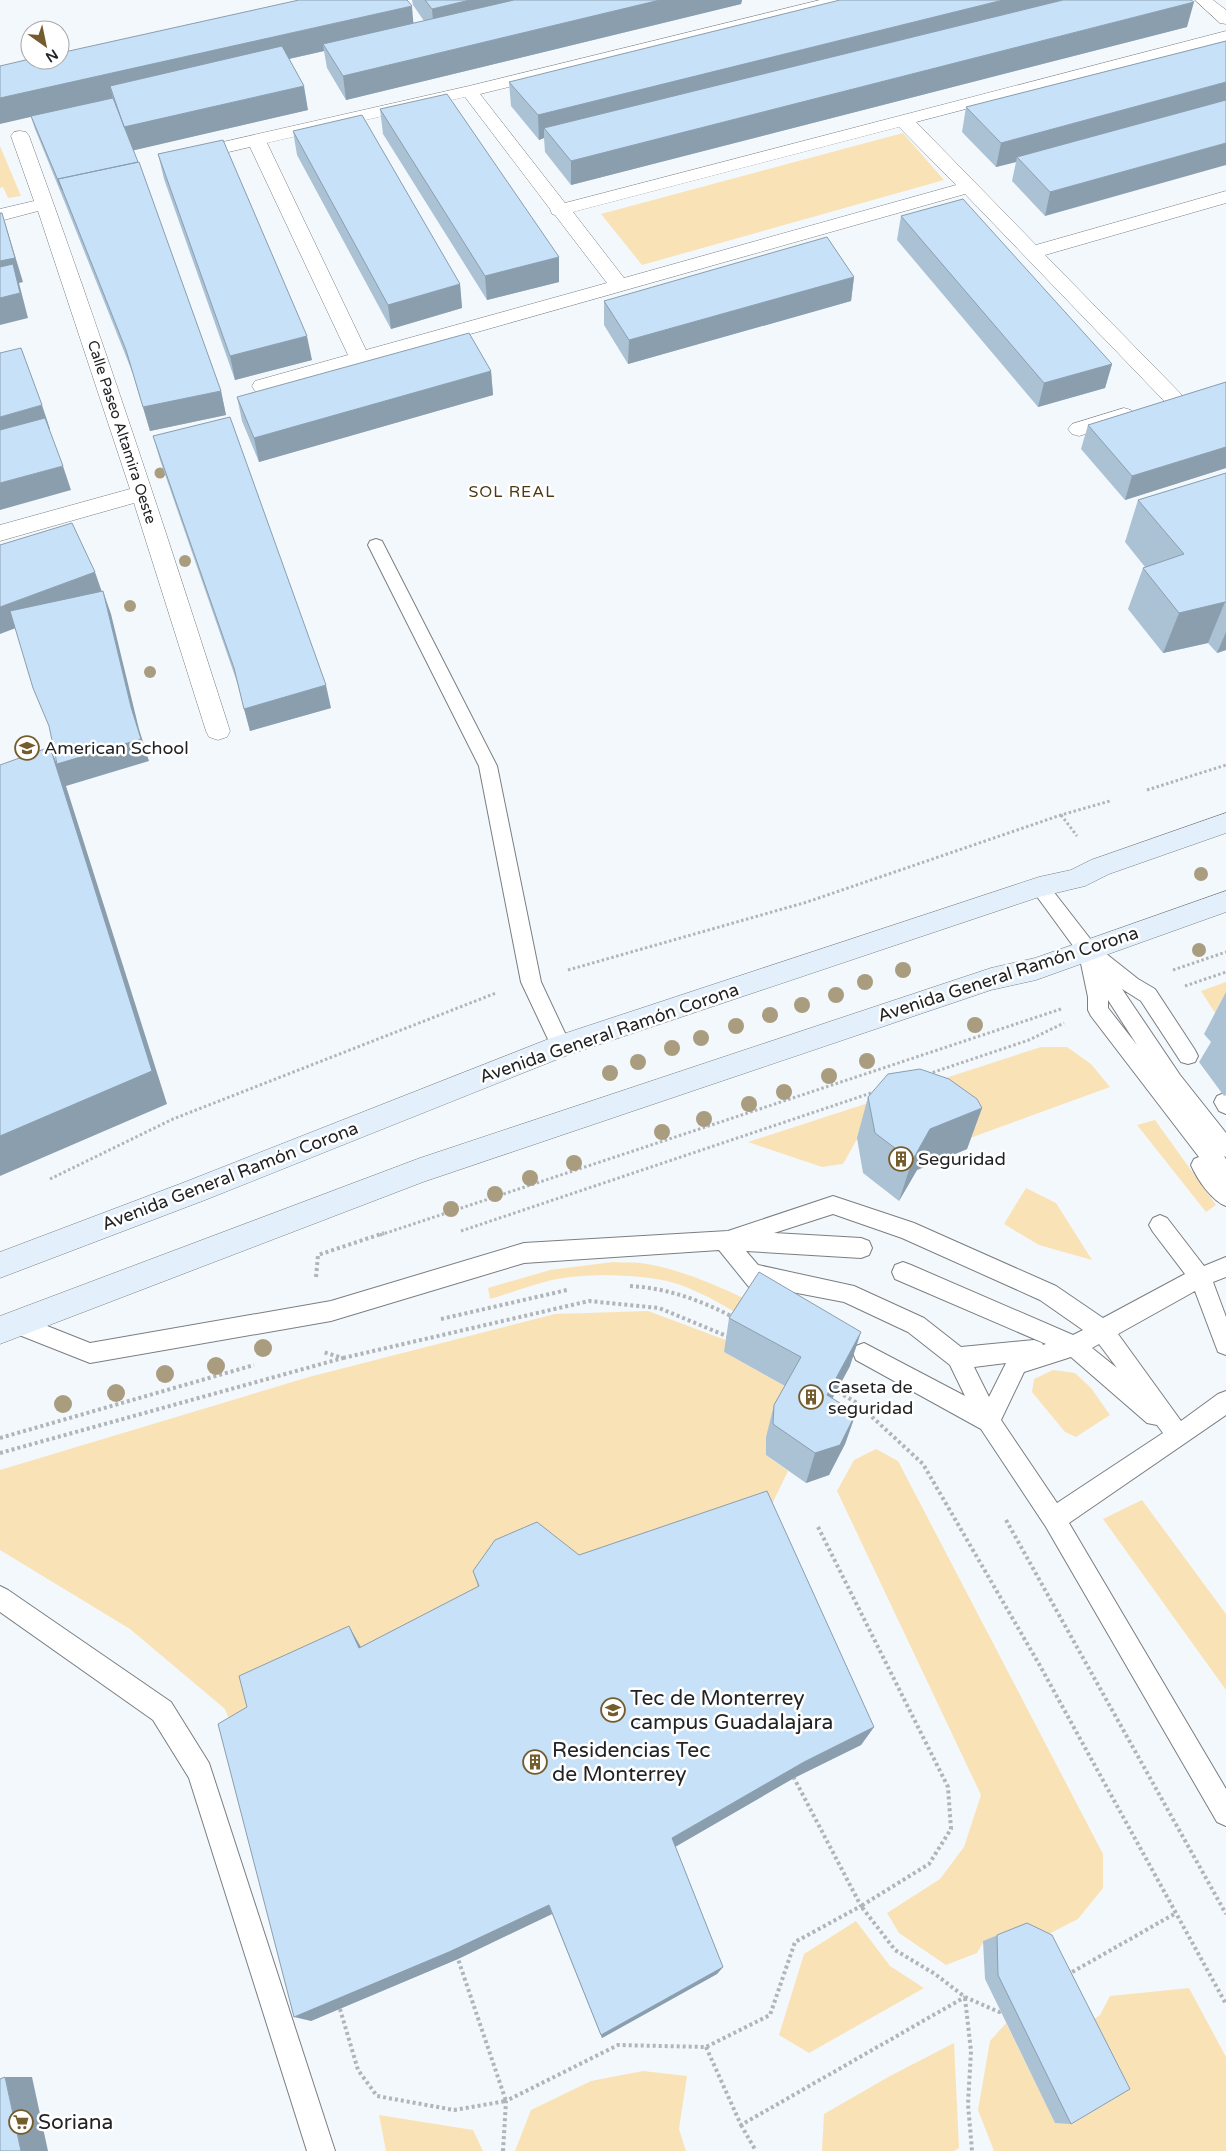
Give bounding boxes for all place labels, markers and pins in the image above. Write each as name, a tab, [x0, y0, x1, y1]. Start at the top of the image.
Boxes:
school or university icon: American School	[14, 735, 40, 761]
place label: American School	[44, 737, 189, 759]
building icon: Seguridad	[888, 1146, 914, 1172]
place label: Seguridad	[918, 1148, 1006, 1170]
place label: Caseta de seguridad	[828, 1376, 913, 1419]
building icon: Caseta de seguridad	[798, 1384, 824, 1410]
place label: Tec de Monterrey campus Guadalajara	[630, 1686, 833, 1735]
school or university icon: Tec de Monterrey campus Guadalajara	[600, 1697, 626, 1723]
place label: Residencias Tec de Monterrey	[552, 1738, 710, 1787]
building icon: Residencias Tec de Monterrey	[522, 1749, 548, 1775]
supermarket icon: Soriana	[8, 2109, 34, 2135]
place label: Soriana	[38, 2110, 113, 2135]

